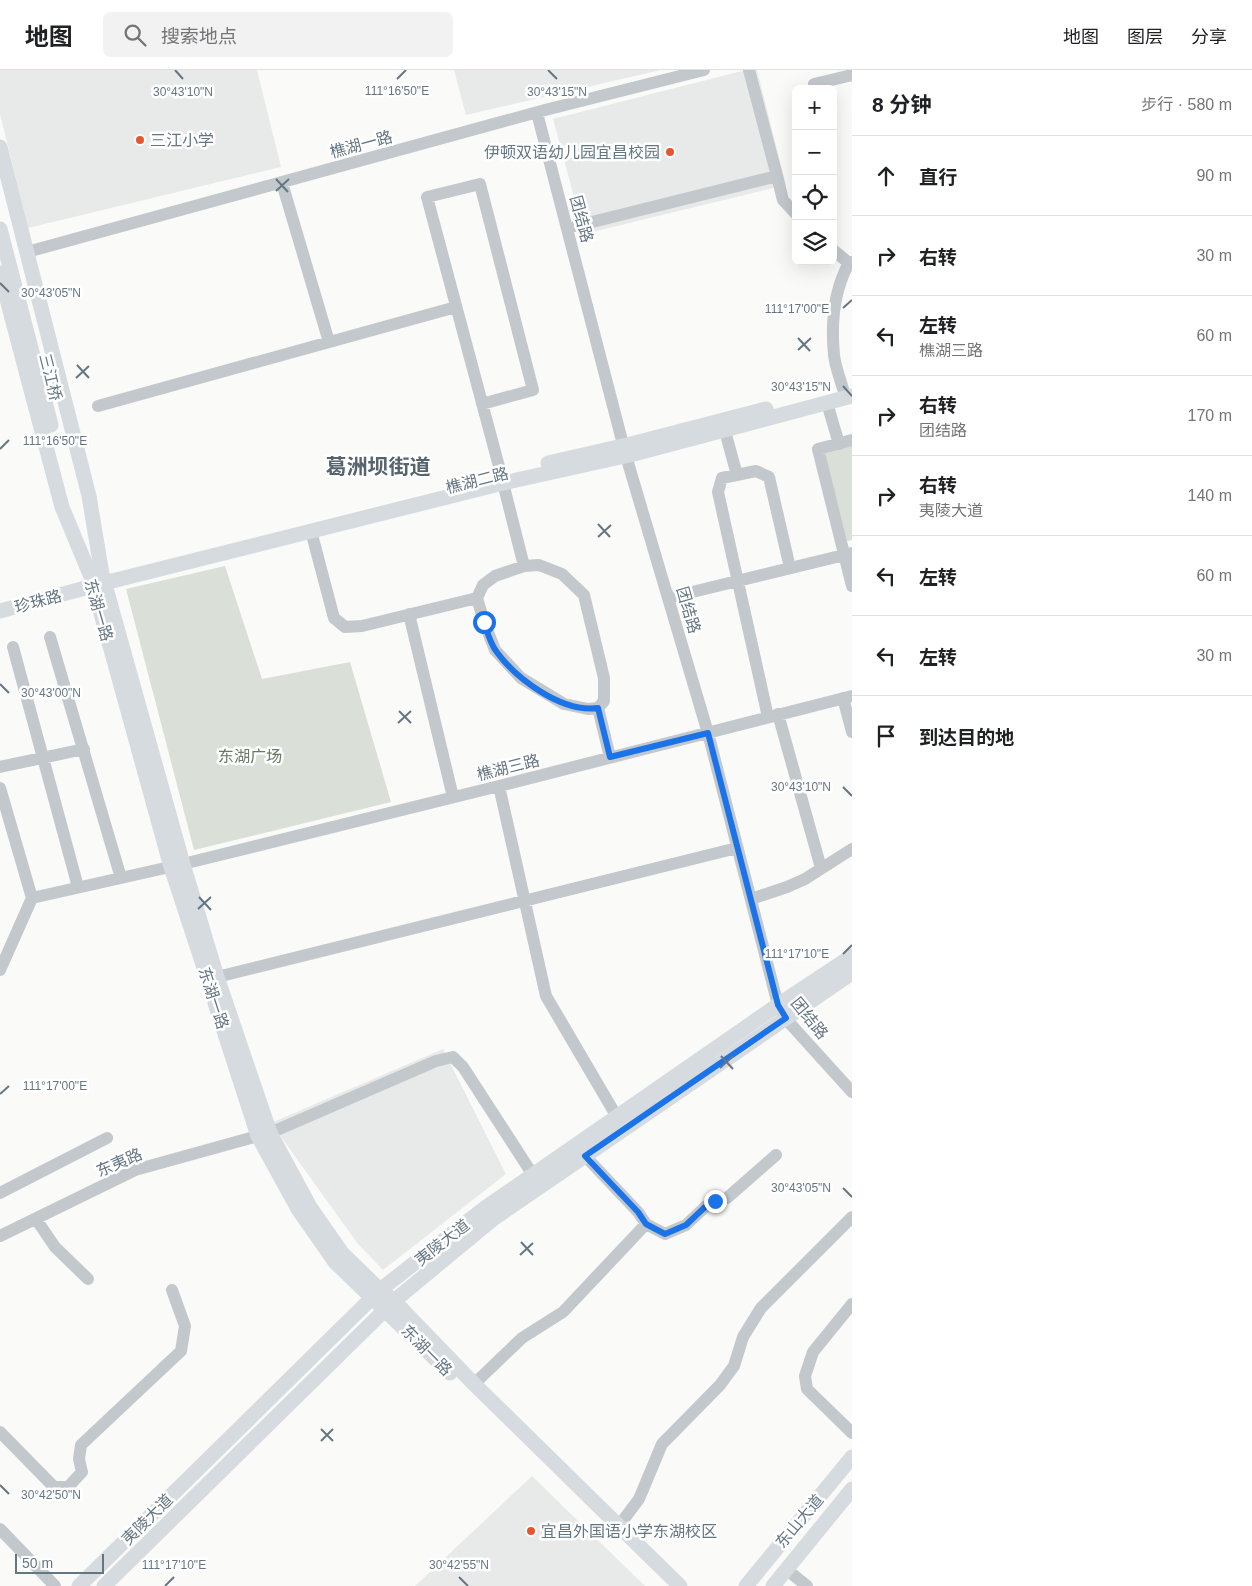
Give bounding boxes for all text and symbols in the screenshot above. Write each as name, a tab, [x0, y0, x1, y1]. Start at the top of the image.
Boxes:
search box	[103, 12, 453, 57]
icon: search	[121, 21, 149, 49]
text: 地图	[25, 23, 73, 50]
text: 搜索地点	[161, 26, 237, 47]
text: 地图	[1063, 27, 1099, 47]
text: 图层	[1127, 27, 1163, 47]
text: 分享	[1191, 27, 1227, 47]
text: 111°16'50"E	[365, 84, 429, 98]
text: 30°43'10"N	[153, 85, 213, 99]
text: 30°43'15"N	[527, 85, 587, 99]
map controls	[792, 85, 837, 265]
button: +	[792, 85, 837, 130]
text: 8 分钟	[872, 93, 932, 116]
text: 步行 · 580 m	[1141, 96, 1232, 113]
street label: 樵湖一路	[328, 128, 394, 161]
button: −	[792, 130, 837, 175]
place label: 三江小学	[150, 132, 214, 149]
marker: 三江小学	[134, 134, 146, 146]
place label: 伊顿双语幼儿园宜昌校园	[484, 144, 660, 161]
marker: 伊顿双语幼儿园宜昌校园	[664, 146, 676, 158]
icon: ahead	[872, 162, 900, 190]
text: 直行	[919, 167, 957, 188]
text: 90 m	[1196, 167, 1232, 184]
button: locate	[792, 175, 837, 220]
street label: 团结路	[567, 194, 596, 245]
button: layers	[792, 220, 837, 265]
icon: right	[872, 242, 900, 270]
text: 右转	[919, 247, 957, 268]
text: 30 m	[1196, 247, 1232, 264]
text: 30°43'05"N	[21, 286, 81, 300]
text: 111°17'00"E	[765, 302, 829, 316]
text: 左转	[919, 315, 957, 336]
icon: left	[872, 322, 900, 350]
text: 60 m	[1196, 327, 1232, 344]
text: 樵湖三路	[919, 342, 983, 359]
street label: 三江桥	[36, 352, 65, 402]
text: 30°43'15"N	[771, 380, 831, 394]
text: 右转	[919, 395, 957, 416]
icon: right	[872, 402, 900, 430]
text: 170 m	[1188, 407, 1232, 424]
text: 团结路	[919, 422, 967, 439]
text: 111°16'50"E	[23, 434, 87, 448]
district label: 葛洲坝街道	[326, 455, 431, 478]
street label: 樵湖二路	[444, 464, 510, 496]
text: 右转	[919, 475, 957, 496]
icon: right	[872, 482, 900, 510]
text: 140 m	[1188, 487, 1232, 504]
text: 夷陵大道	[919, 502, 983, 519]
icon: left	[872, 562, 900, 590]
text: 左转	[919, 567, 957, 588]
text: 60 m	[1196, 567, 1232, 584]
street label: 东湖一路	[82, 577, 116, 643]
street label: 团结路	[674, 585, 703, 636]
street label: 珍珠路	[12, 586, 64, 616]
route start	[473, 611, 496, 634]
icon: left	[872, 642, 900, 670]
text: 左转	[919, 647, 957, 668]
text: 30 m	[1196, 647, 1232, 664]
text: 30°43'00"N	[21, 686, 81, 700]
icon: arrive	[872, 722, 900, 750]
text: 到达目的地	[919, 727, 1014, 748]
park label: 东湖广场	[218, 748, 282, 765]
street label: 樵湖三路	[475, 751, 541, 783]
text: 30°43'10"N	[771, 780, 831, 794]
text: 111°17'10"E	[765, 947, 829, 961]
street label: 东湖一路	[196, 965, 231, 1031]
street label: 团结路	[788, 994, 831, 1042]
text: 111°17'00"E	[23, 1079, 87, 1093]
street label: 东夷路	[94, 1145, 145, 1180]
text: 30°43'05"N	[771, 1181, 831, 1195]
route end	[704, 1190, 727, 1213]
street label: 夷陵大道	[412, 1216, 473, 1269]
street label: 东湖一路	[398, 1322, 455, 1379]
text: 30°42'50"N	[21, 1488, 81, 1502]
street label: 夷陵大道	[119, 1491, 176, 1548]
street label: 东山大道	[772, 1491, 826, 1551]
place label: 宜昌外国语小学东湖校区	[541, 1523, 717, 1540]
marker: 宜昌外国语小学东湖校区	[525, 1525, 537, 1537]
scale bar	[15, 1551, 104, 1574]
text: 50 m	[22, 1555, 53, 1571]
text: 111°17'10"E	[142, 1558, 206, 1572]
text: 30°42'55"N	[429, 1558, 489, 1572]

